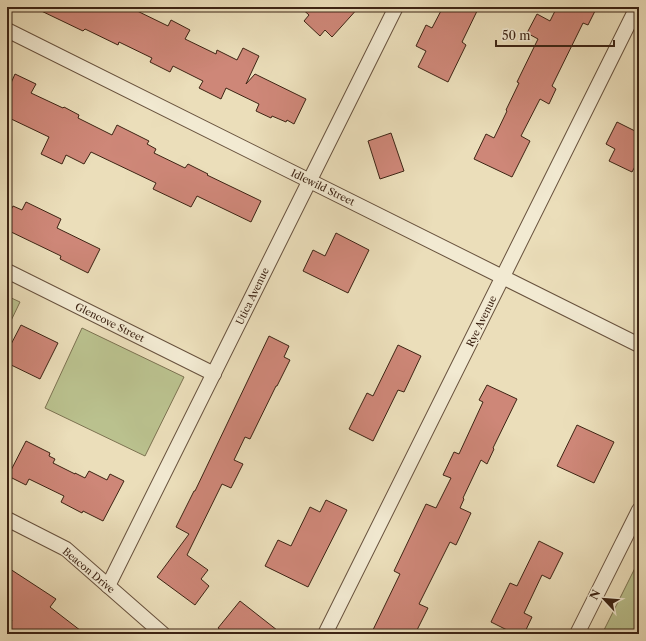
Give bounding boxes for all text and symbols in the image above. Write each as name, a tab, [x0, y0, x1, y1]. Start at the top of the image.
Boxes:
scale bar	[496, 22, 614, 48]
text: 50 m	[502, 28, 531, 43]
street label: Idlewild Street	[289, 166, 357, 209]
street label: Utica Avenue	[233, 265, 272, 327]
street label: Rye Avenue	[463, 293, 500, 349]
street label: Glencove Street	[73, 300, 147, 345]
street label: Beacon Drive	[60, 545, 118, 596]
north arrow	[584, 579, 624, 619]
text: N	[587, 587, 604, 602]

